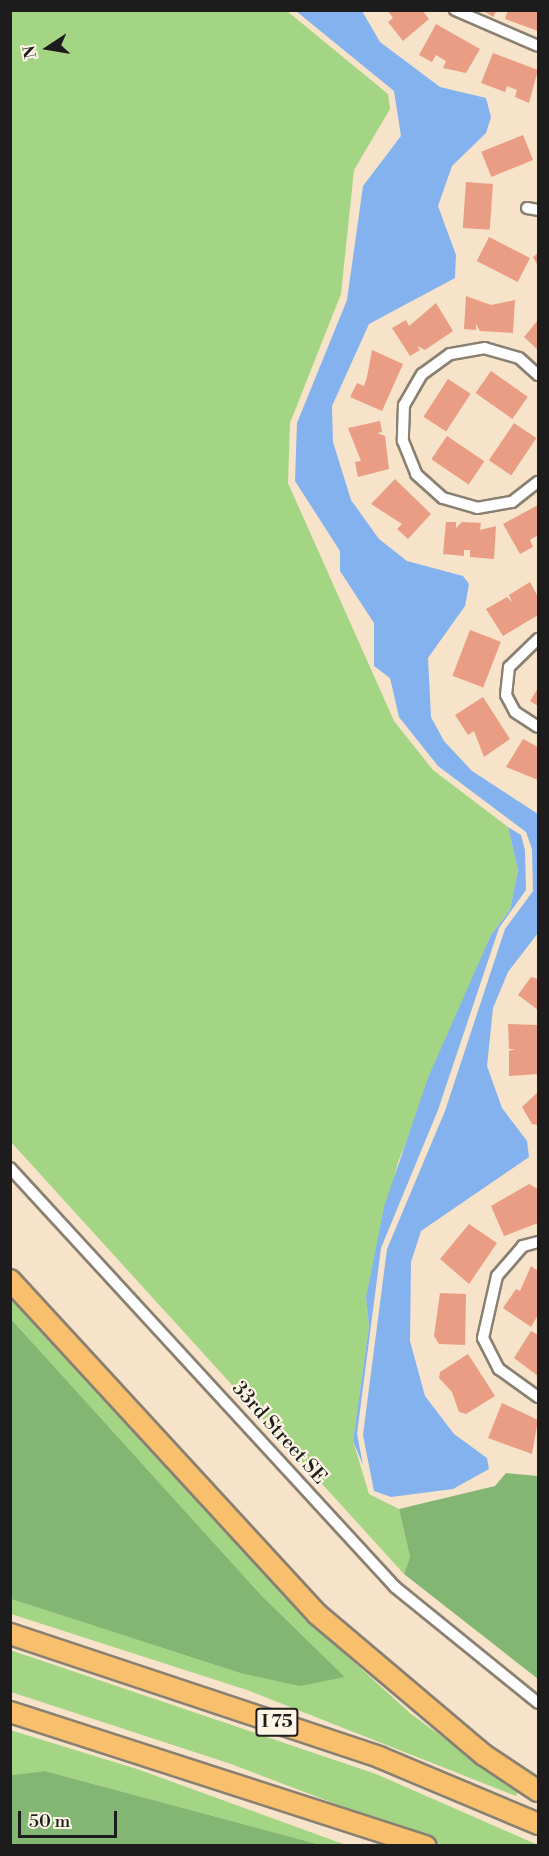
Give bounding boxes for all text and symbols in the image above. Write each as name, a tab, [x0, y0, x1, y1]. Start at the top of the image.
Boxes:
north arrow	[18, 18, 78, 78]
text: N	[19, 43, 41, 60]
street label: 33rd Street SE	[227, 1377, 331, 1489]
road number: I 75	[254, 1707, 300, 1737]
scale bar	[21, 1799, 120, 1837]
text: 50 m	[29, 1810, 70, 1833]

